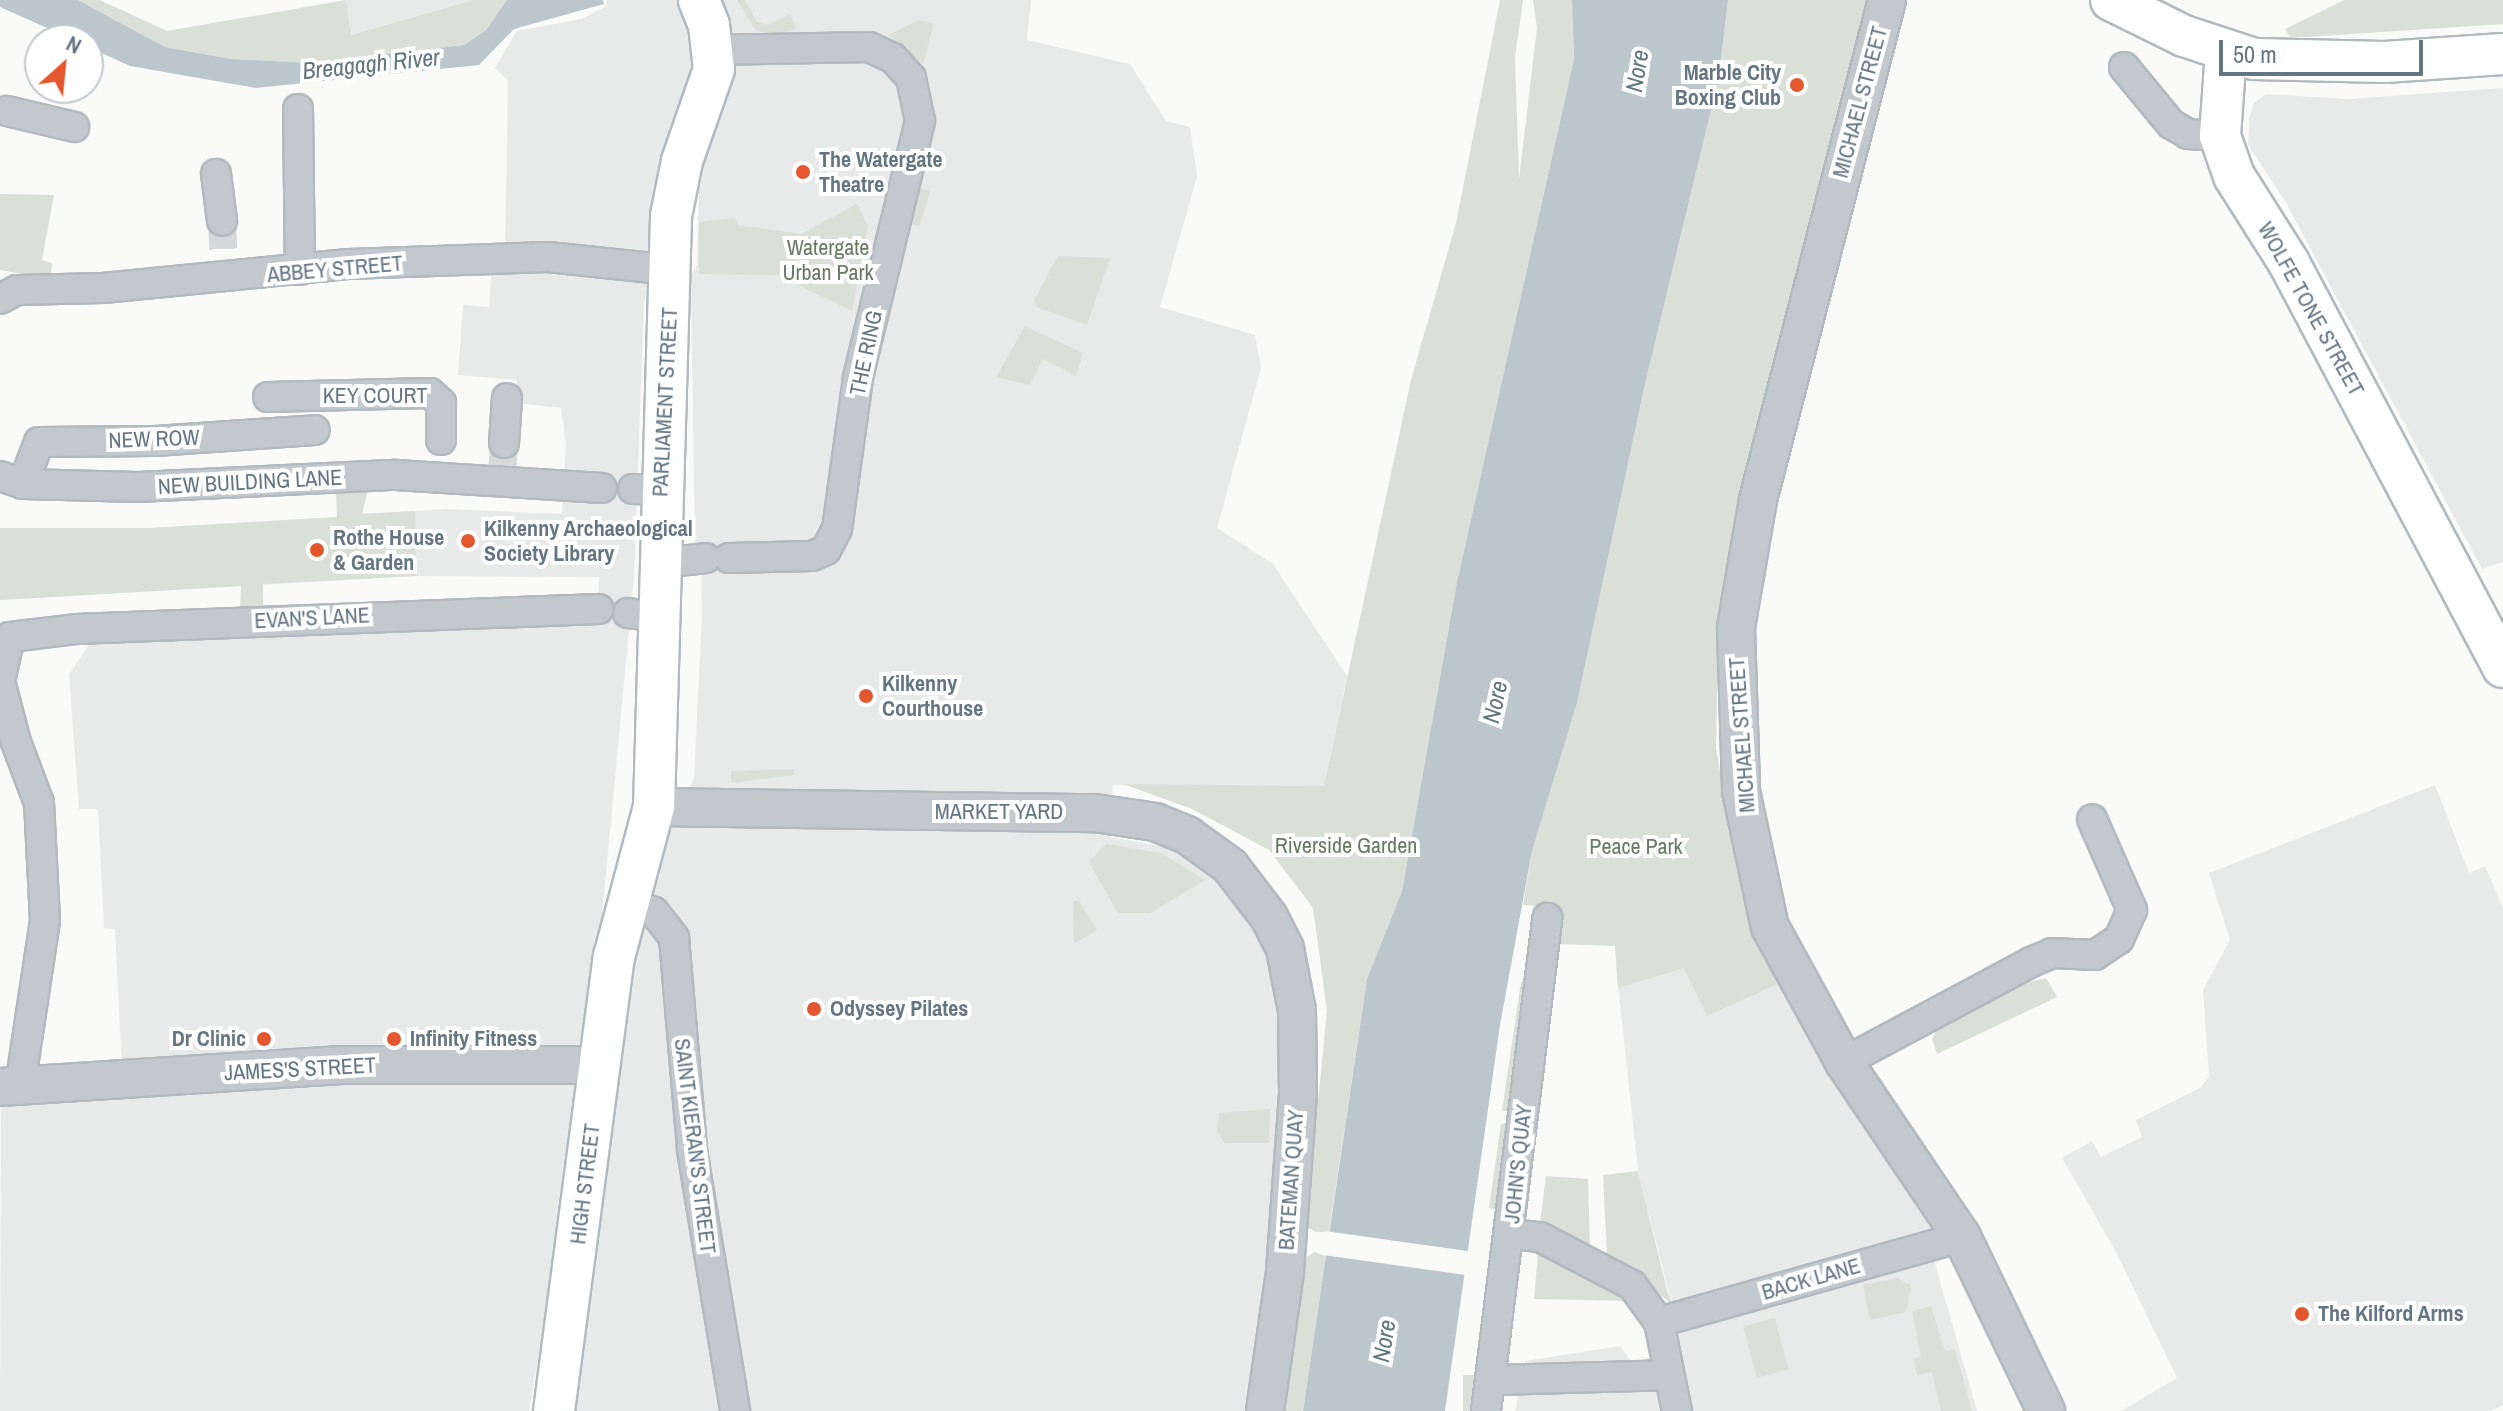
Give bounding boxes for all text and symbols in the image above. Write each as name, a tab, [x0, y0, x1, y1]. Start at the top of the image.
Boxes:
street label: MICHAEL STREET	[1827, 23, 1893, 181]
north arrow	[24, 24, 104, 104]
scale bar	[2223, 24, 2427, 74]
text: N	[61, 28, 87, 61]
text: 50 m	[2233, 38, 2277, 70]
water label: Breagagh River	[301, 42, 441, 86]
water label: Nore	[1619, 48, 1655, 94]
place label: Marble City Boxing Club	[1675, 59, 1781, 110]
marker: Marble City Boxing Club	[1788, 76, 1806, 94]
place label: The Watergate Theatre	[819, 146, 943, 198]
marker: The Watergate Theatre	[794, 163, 812, 181]
street label: WOLFE TONE STREET	[2252, 217, 2370, 401]
park label: Watergate Urban Park	[782, 234, 874, 286]
street label: ABBEY STREET	[266, 250, 404, 288]
street label: PARLIAMENT STREET	[647, 306, 683, 498]
street label: THE RING	[844, 308, 888, 398]
street label: KEY COURT	[323, 383, 427, 409]
street label: NEW ROW	[108, 424, 200, 454]
street label: NEW BUILDING LANE	[157, 464, 343, 500]
place label: Kilkenny Archaeological Society Library	[484, 515, 694, 566]
place label: Rothe House & Garden	[333, 524, 444, 576]
marker: Kilkenny Archaeological Society Library	[459, 532, 477, 550]
marker: Rothe House & Garden	[308, 541, 326, 559]
street label: EVAN'S LANE	[254, 602, 370, 634]
street label: MICHAEL STREET	[1723, 656, 1761, 814]
place label: Kilkenny Courthouse	[882, 670, 983, 722]
water label: Nore	[1476, 678, 1514, 726]
marker: Kilkenny Courthouse	[857, 687, 875, 705]
street label: MARKET YARD	[935, 799, 1063, 825]
park label: Riverside Garden	[1275, 833, 1417, 859]
park label: Peace Park	[1589, 834, 1683, 860]
place label: Odyssey Pilates	[830, 996, 968, 1022]
marker: Odyssey Pilates	[805, 1000, 823, 1018]
place label: Dr Clinic	[172, 1026, 246, 1052]
place label: Infinity Fitness	[410, 1026, 537, 1052]
marker: Dr Clinic	[253, 1028, 275, 1050]
marker: Infinity Fitness	[385, 1030, 403, 1048]
street label: SAINT KIERAN'S STREET	[669, 1037, 721, 1255]
street label: JAMES'S STREET	[224, 1052, 376, 1086]
street label: JOHN'S QUAY	[1499, 1103, 1537, 1225]
street label: BATEMAN QUAY	[1273, 1109, 1309, 1251]
street label: HIGH STREET	[565, 1122, 605, 1246]
street label: BACK LANE	[1759, 1252, 1863, 1306]
place label: The Kilford Arms	[2318, 1301, 2464, 1327]
marker: The Kilford Arms	[2293, 1305, 2311, 1323]
water label: Nore	[1366, 1318, 1402, 1364]

